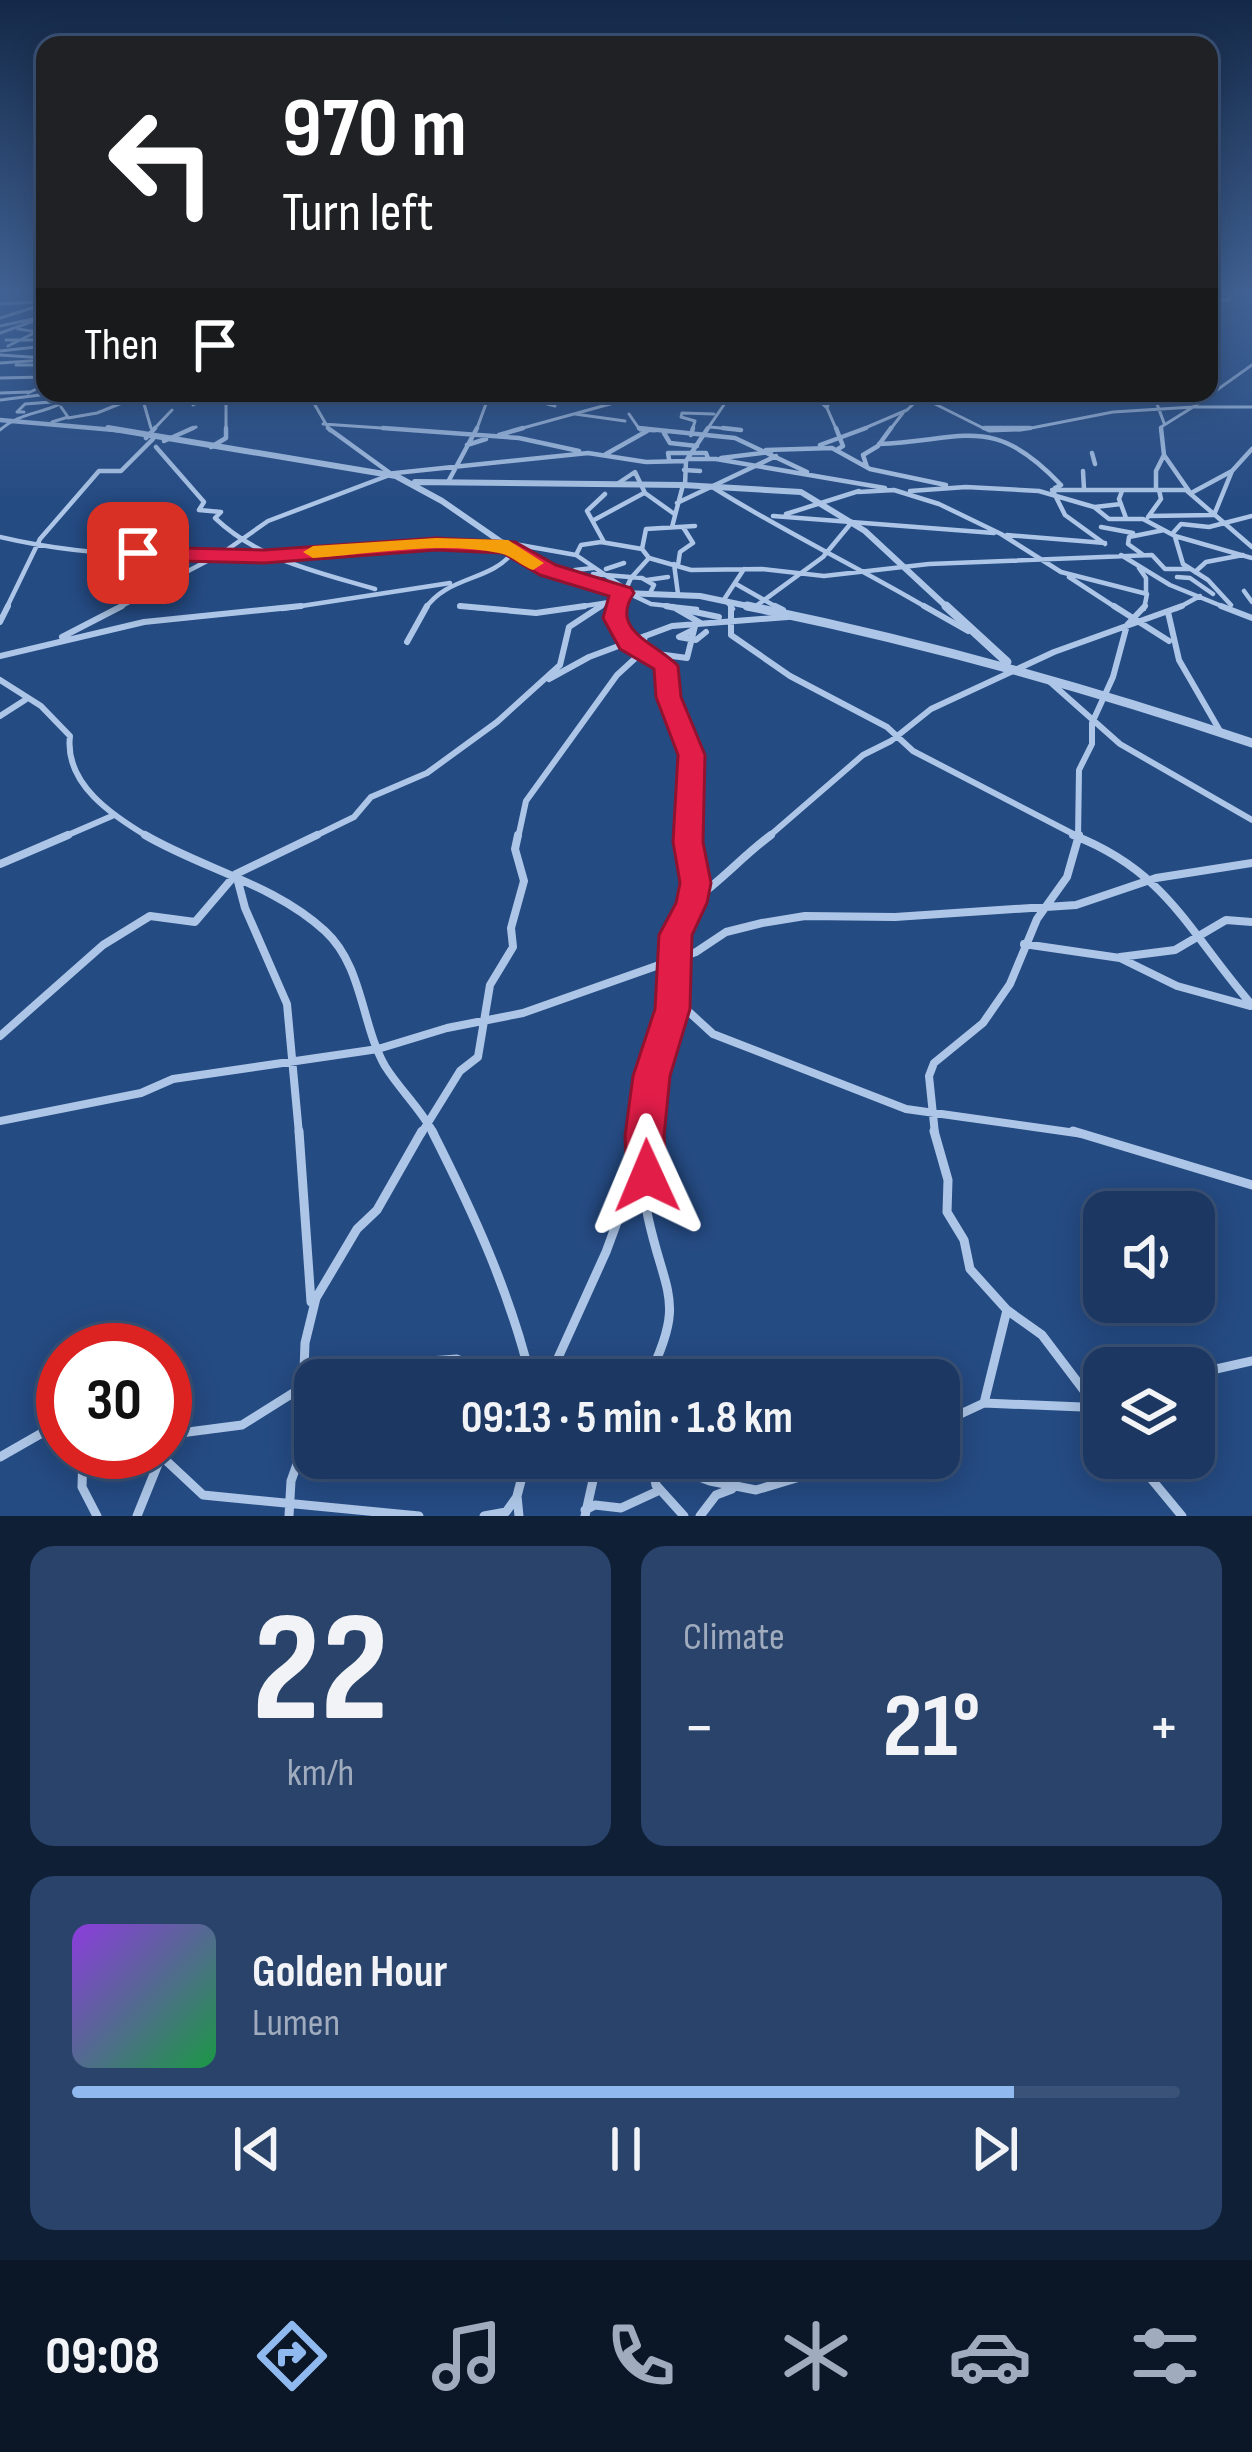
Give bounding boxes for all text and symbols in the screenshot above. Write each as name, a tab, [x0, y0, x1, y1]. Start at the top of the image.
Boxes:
text: 970 m	[282, 79, 467, 180]
icon: left	[84, 84, 240, 240]
text: Turn left	[282, 181, 434, 246]
icon: arrive	[182, 312, 248, 378]
text: Then	[84, 318, 158, 373]
pin	[87, 502, 189, 604]
icon: arrive	[105, 520, 171, 586]
position arrow	[584, 1113, 710, 1239]
map controls	[1083, 1191, 1215, 1479]
button: sound	[1083, 1191, 1215, 1323]
speed limit sign: 30	[36, 1323, 192, 1479]
button: layers	[1083, 1347, 1215, 1479]
text: 09:13 · 5 min · 1.8 km	[461, 1391, 793, 1446]
text: 22	[252, 1578, 389, 1765]
text: Climate	[683, 1614, 785, 1661]
text: 21°	[883, 1674, 980, 1782]
text: −	[683, 1689, 715, 1768]
text: +	[1148, 1689, 1180, 1768]
text: km/h	[287, 1750, 354, 1797]
text: Golden Hour	[252, 1945, 447, 2000]
text: Lumen	[252, 2000, 340, 2047]
icon: previous	[224, 2116, 290, 2182]
icon: pause	[593, 2116, 659, 2182]
icon: next	[962, 2116, 1028, 2182]
icon: directions	[250, 2314, 334, 2398]
icon: music	[425, 2314, 509, 2398]
icon: phone	[599, 2314, 683, 2398]
icon: climate	[774, 2314, 858, 2398]
icon: car	[948, 2314, 1032, 2398]
icon: filters	[1123, 2314, 1207, 2398]
text: 09:08	[45, 2324, 160, 2389]

